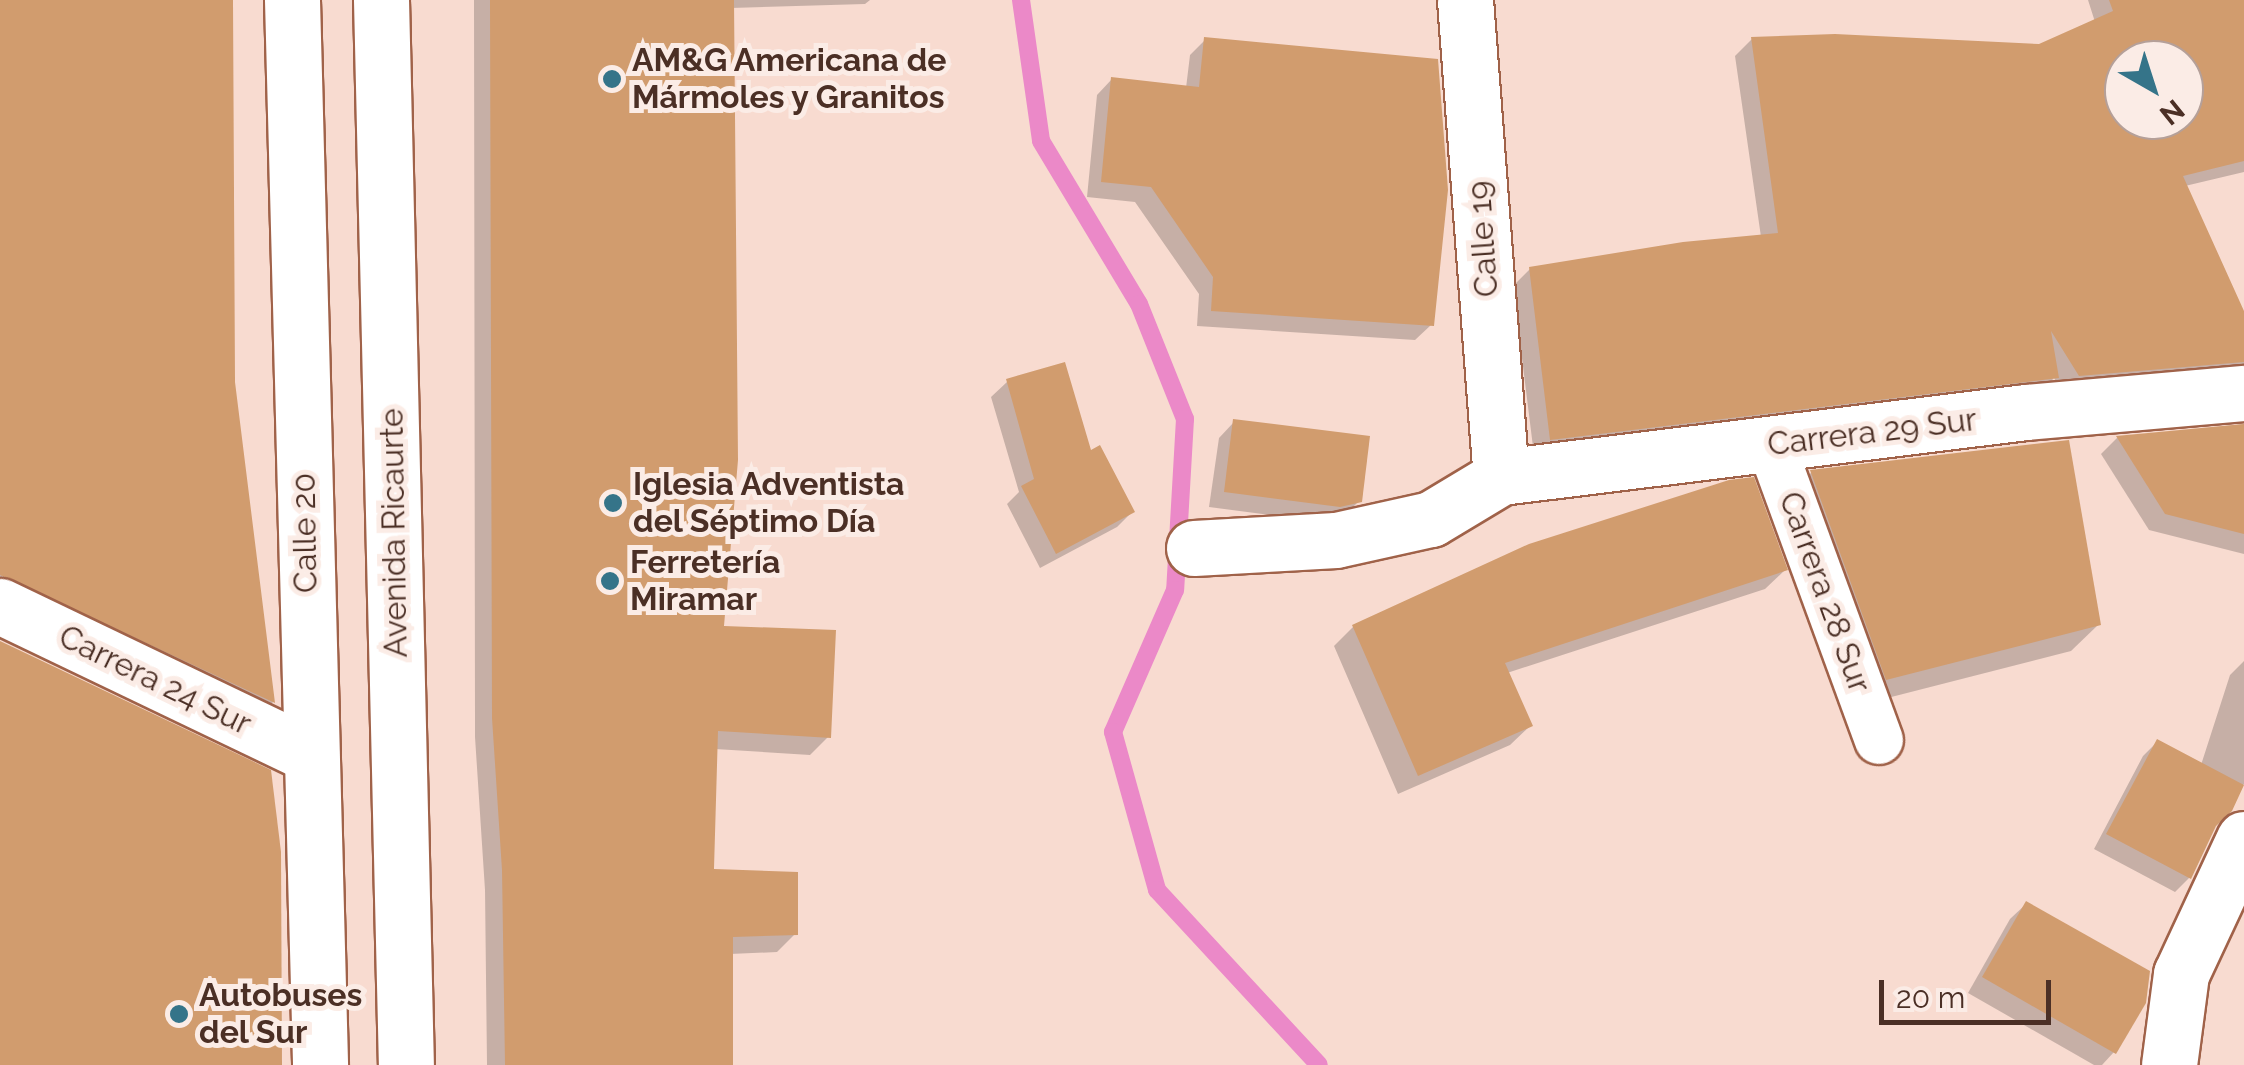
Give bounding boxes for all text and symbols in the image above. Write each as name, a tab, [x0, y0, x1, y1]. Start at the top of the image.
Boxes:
north arrow	[2104, 40, 2204, 140]
place label: AM&G Americana de Mármoles y Granitos	[632, 42, 947, 117]
marker: AM&G Americana de Mármoles y Granitos	[601, 68, 623, 90]
text: N	[2153, 93, 2191, 132]
street label: Calle 19	[1460, 180, 1506, 298]
street label: Carrera 29 Sur	[1765, 400, 1979, 464]
street label: Avenida Ricaurte	[373, 408, 415, 658]
place label: Iglesia Adventista del Séptimo Día	[633, 466, 905, 541]
street label: Calle 20	[285, 473, 325, 593]
street label: Carrera 28 Sur	[1771, 487, 1879, 697]
marker: Iglesia Adventista del Séptimo Día	[602, 492, 624, 514]
place label: Ferretería Miramar	[630, 544, 780, 619]
marker: Ferretería Miramar	[599, 570, 621, 592]
street label: Carrera 24 Sur	[53, 617, 257, 743]
scale bar	[1884, 960, 2056, 1022]
place label: Autobuses del Sur	[199, 977, 362, 1052]
text: 20 m	[1896, 980, 1965, 1015]
marker: Autobuses del Sur	[168, 1003, 190, 1025]

